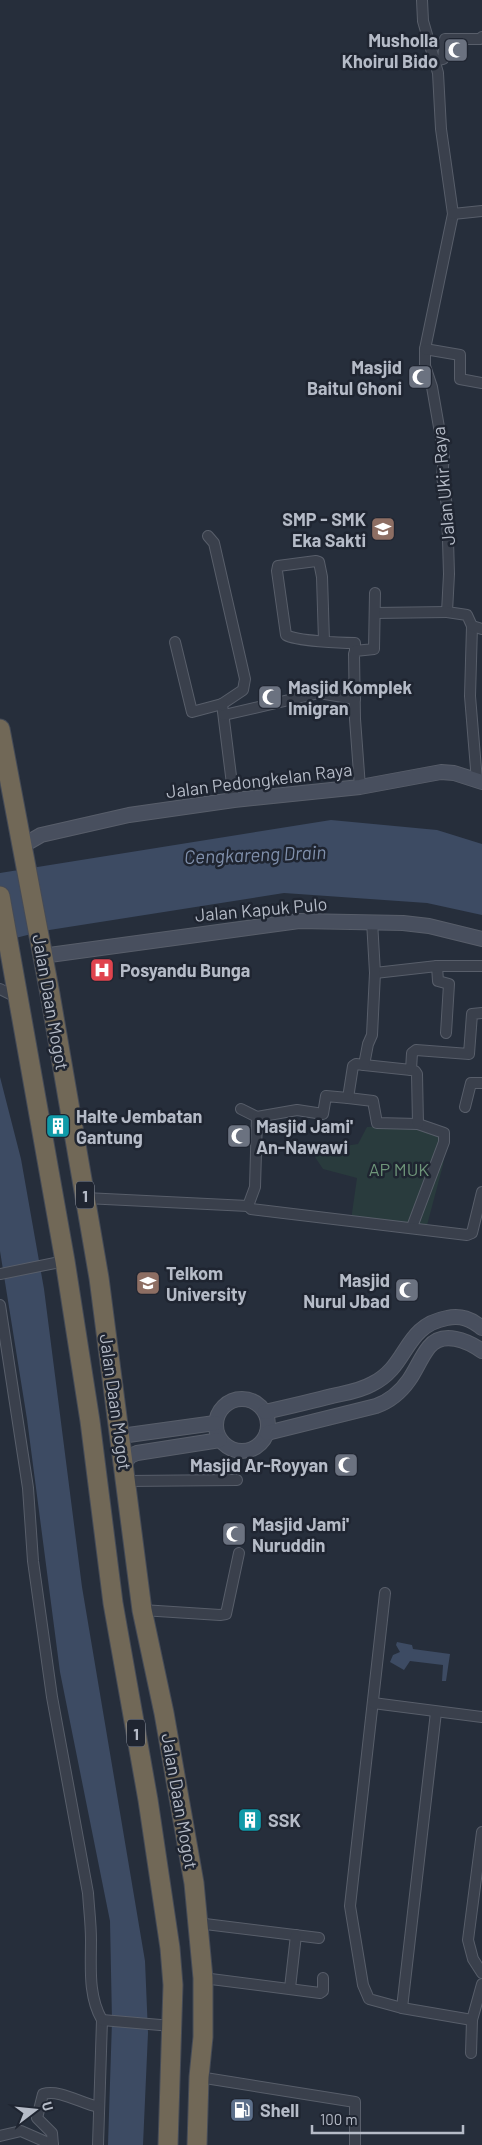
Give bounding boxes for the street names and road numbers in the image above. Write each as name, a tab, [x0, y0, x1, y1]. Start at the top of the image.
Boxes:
street label: Jalan Ukir Raya	[427, 426, 459, 546]
street label: Jalan Pedongkelan Raya	[165, 758, 353, 802]
street label: Jalan Kapuk Pulo	[194, 892, 328, 926]
street label: Jalan Daan Mogot	[28, 932, 74, 1072]
road number: 1	[76, 1182, 94, 1208]
street label: Jalan Daan Mogot	[96, 1332, 136, 1472]
road number: 1	[127, 1720, 145, 1746]
street label: Jalan Daan Mogot	[157, 1731, 203, 1871]

